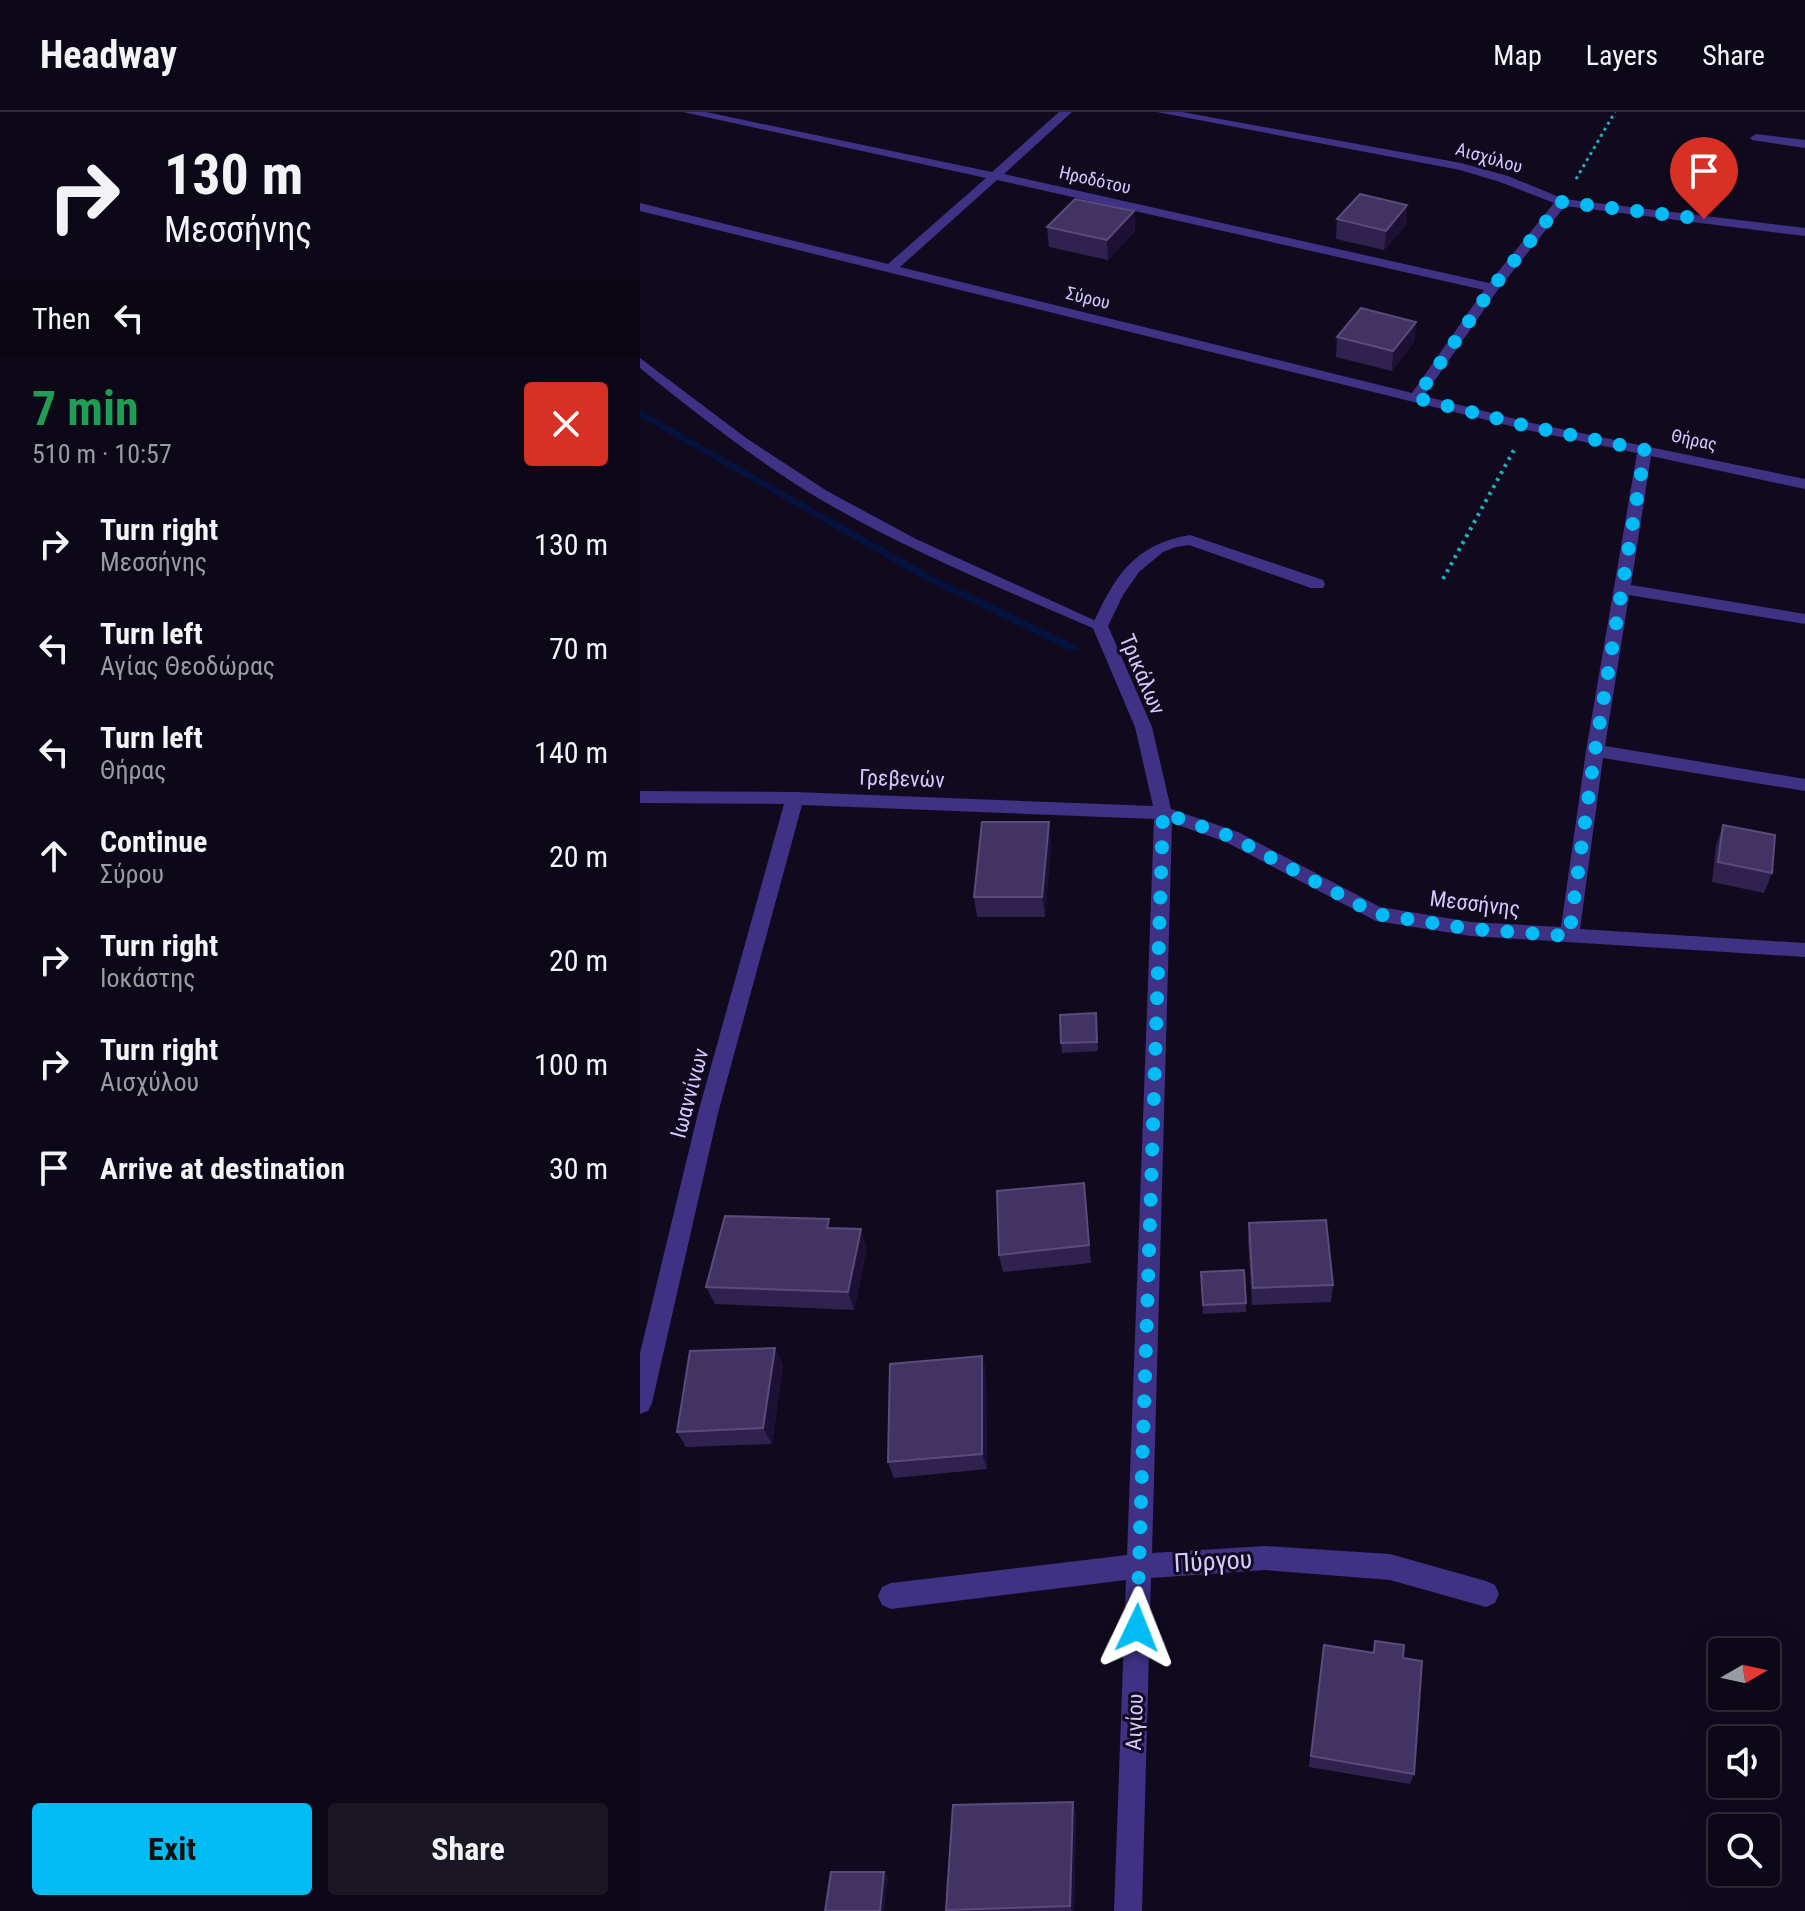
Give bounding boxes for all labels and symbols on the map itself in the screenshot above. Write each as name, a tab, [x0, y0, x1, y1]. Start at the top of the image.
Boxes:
pin	[1670, 137, 1738, 219]
street label: Αισχύλου	[1453, 138, 1525, 177]
street label: Ηροδότου	[1057, 161, 1133, 198]
street label: Σύρου	[1064, 282, 1112, 313]
street label: Θήρας	[1669, 424, 1719, 455]
street label: Τρικάλων	[1114, 630, 1171, 718]
street label: Γρεβενών	[859, 765, 945, 792]
street label: Μεσσήνης	[1428, 886, 1521, 921]
street label: Ιωαννίνων	[666, 1046, 713, 1141]
street label: Πύργου	[1173, 1544, 1253, 1578]
position arrow	[1095, 1586, 1179, 1670]
north arrow	[1708, 1638, 1780, 1710]
street label: Αιγίου	[1121, 1693, 1148, 1751]

